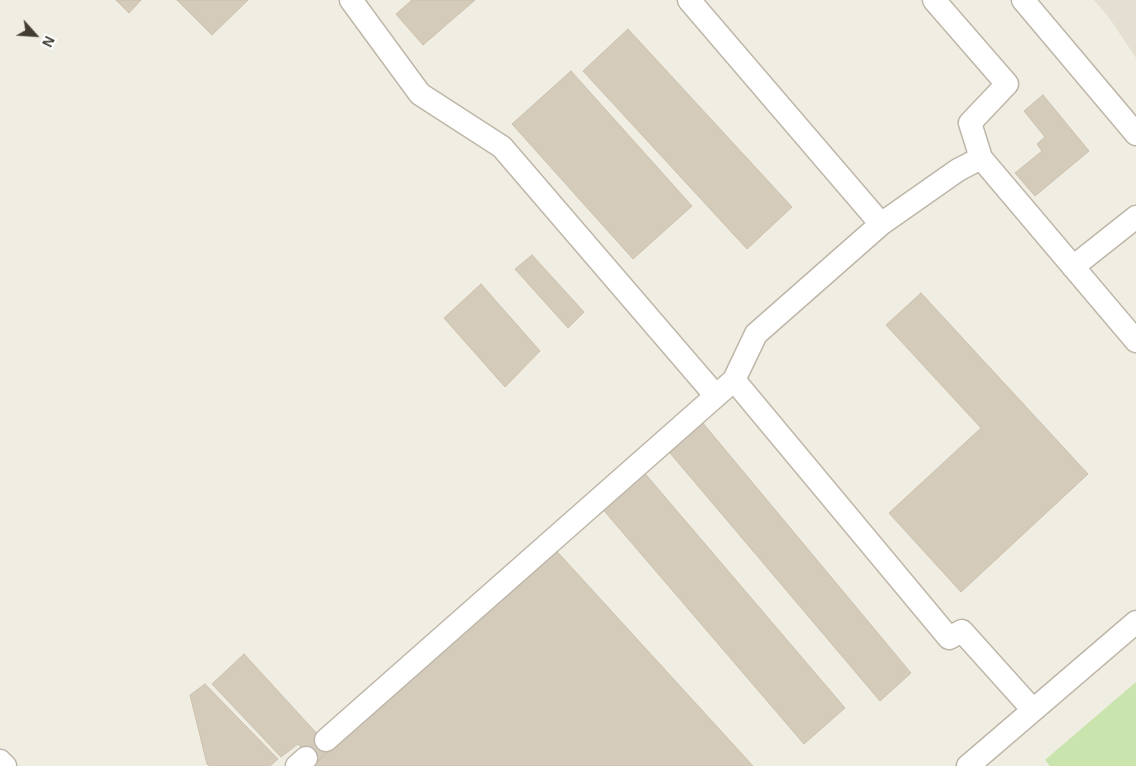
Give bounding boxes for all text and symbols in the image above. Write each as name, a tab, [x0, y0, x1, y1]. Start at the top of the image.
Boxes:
north arrow	[10, 10, 60, 60]
text: N	[39, 34, 58, 50]

